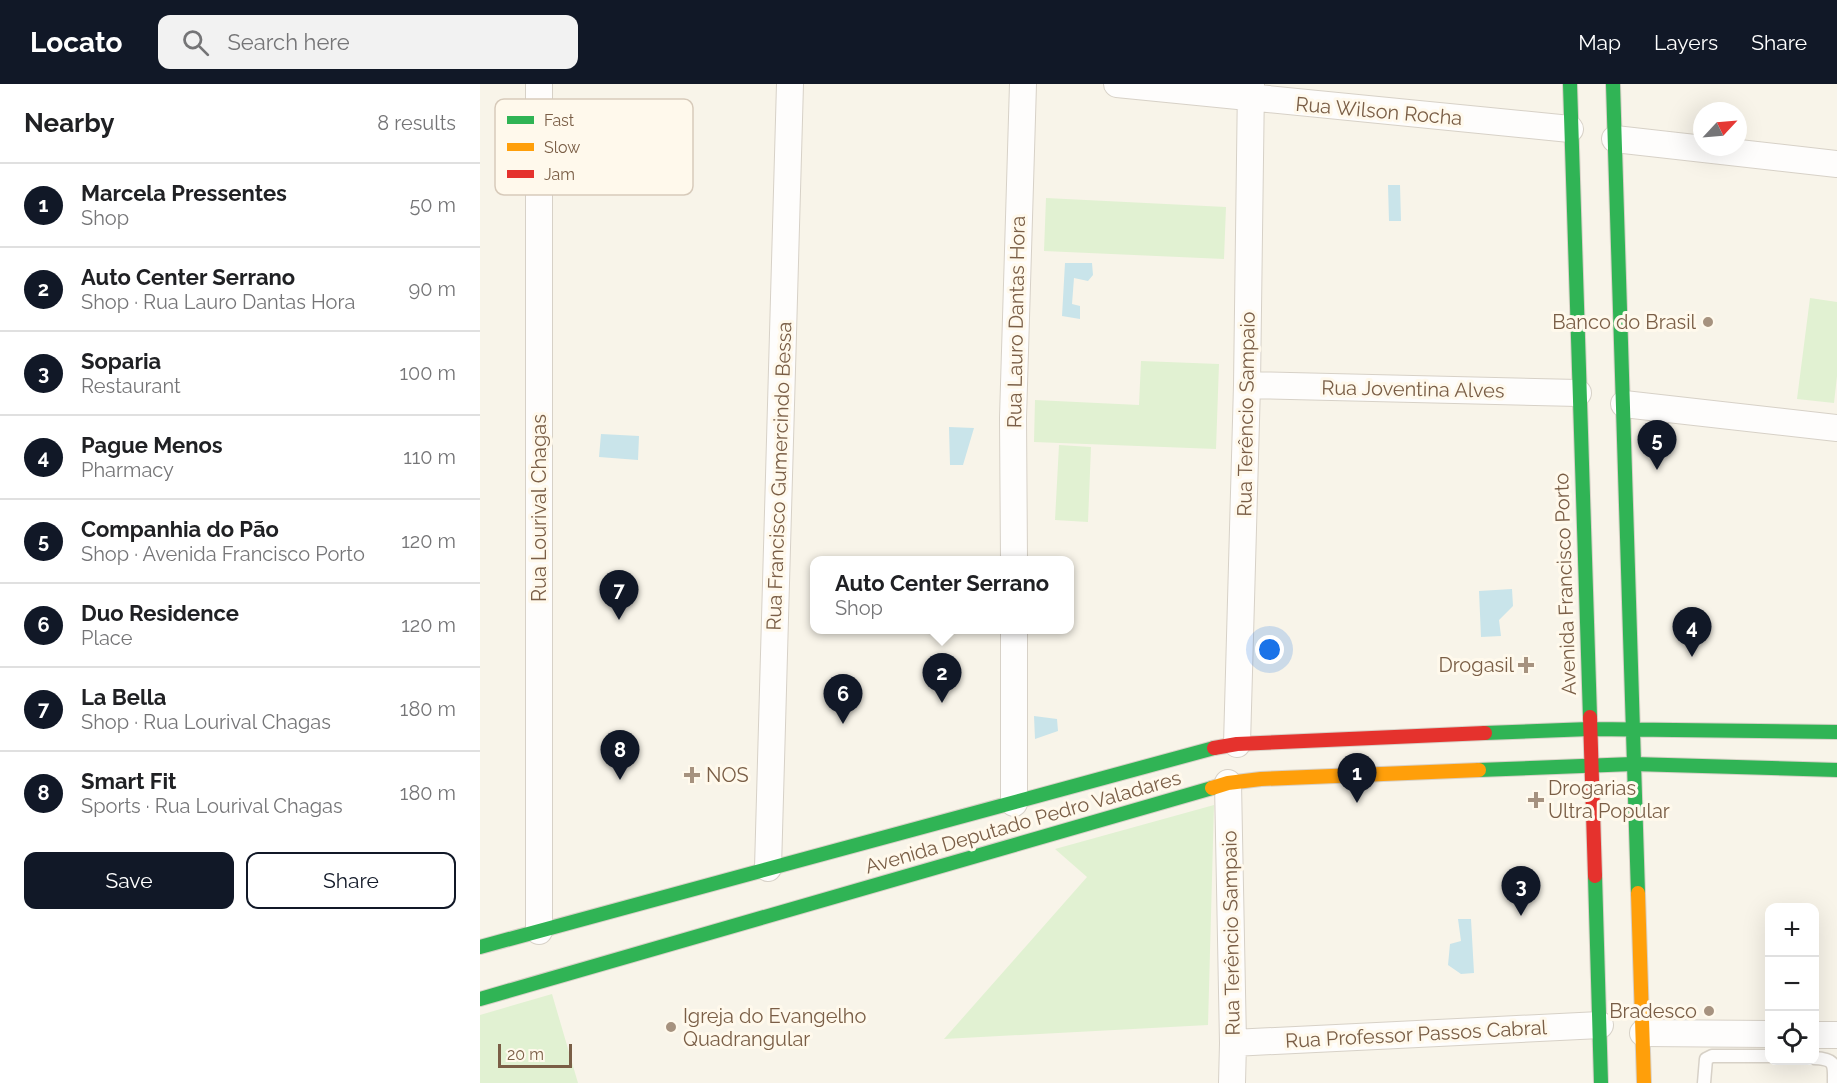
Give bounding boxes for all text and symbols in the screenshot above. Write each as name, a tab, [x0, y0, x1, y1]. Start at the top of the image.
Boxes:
search box	[158, 15, 578, 69]
text: Locato	[30, 26, 122, 59]
icon: search	[179, 26, 212, 59]
text: Search here	[227, 29, 350, 55]
text: Map	[1578, 30, 1621, 55]
text: Layers	[1654, 30, 1718, 55]
text: Share	[1751, 30, 1807, 55]
street label: Rua Wilson Rocha	[1295, 92, 1463, 130]
legend	[495, 99, 693, 195]
north arrow	[1693, 102, 1747, 156]
text: Nearby	[24, 108, 114, 138]
text: 8 results	[377, 111, 456, 135]
text: Fast	[544, 111, 575, 130]
text: Slow	[544, 138, 580, 157]
text: Jam	[544, 165, 575, 184]
text: Marcela Pressentes	[81, 180, 287, 206]
text: 1	[39, 193, 48, 217]
text: 50 m	[409, 193, 456, 217]
text: Shop	[81, 206, 129, 230]
street label: Rua Lauro Dantas Hora	[1002, 216, 1030, 428]
text: Auto Center Serrano	[81, 264, 295, 290]
text: 2	[38, 277, 49, 301]
text: 90 m	[409, 277, 456, 301]
text: Shop · Rua Lauro Dantas Hora	[81, 290, 355, 314]
place label: Banco do Brasil	[1552, 310, 1697, 334]
street label: Rua Terêncio Sampaio	[1232, 311, 1260, 517]
marker: Banco do Brasil	[1701, 315, 1715, 329]
street label: Rua Francisco Gumercindo Bessa	[762, 321, 796, 631]
text: Soparia	[81, 348, 161, 374]
text: 3	[38, 361, 49, 385]
text: 100 m	[399, 361, 456, 385]
text: Restaurant	[81, 374, 181, 398]
street label: Rua Joventina Alves	[1321, 375, 1505, 403]
street label: Rua Lourival Chagas	[527, 414, 551, 602]
pin: 5	[1638, 420, 1676, 470]
text: Pague Menos	[81, 432, 223, 458]
text: 4	[38, 445, 49, 469]
text: 110 m	[403, 445, 456, 469]
text: Pharmacy	[81, 458, 174, 482]
street label: Avenida Francisco Porto	[1549, 472, 1581, 696]
text: Companhia do Pão	[81, 516, 279, 542]
text: 5	[38, 529, 49, 553]
text: 120 m	[401, 529, 456, 553]
text: Shop · Avenida Francisco Porto	[81, 542, 365, 566]
popup	[810, 556, 1074, 634]
pin: 7	[600, 570, 638, 620]
text: Auto Center Serrano	[835, 570, 1049, 596]
text: Shop	[835, 596, 883, 620]
text: Duo Residence	[81, 600, 239, 626]
pin: 4	[1672, 608, 1712, 657]
text: 6	[37, 613, 50, 637]
text: 120 m	[401, 613, 456, 637]
text: Place	[81, 626, 132, 650]
your location	[1255, 635, 1284, 664]
place label: Drogasil	[1438, 653, 1515, 677]
pin: 2	[922, 654, 962, 703]
marker: Drogasil	[1519, 658, 1533, 672]
pin: 6	[824, 674, 862, 724]
text: La Bella	[81, 684, 166, 710]
text: 7	[38, 697, 49, 721]
text: 180 m	[400, 697, 456, 721]
text: Shop · Rua Lourival Chagas	[81, 710, 331, 734]
pin: 8	[600, 730, 640, 780]
pin: 1	[1338, 754, 1376, 803]
place label: NOS	[706, 763, 749, 787]
street label: Avenida Deputado Pedro Valadares	[862, 765, 1184, 879]
marker: NOS	[683, 766, 701, 784]
text: Smart Fit	[81, 768, 176, 794]
place label: Drogarias Ultra Popular	[1548, 776, 1670, 823]
text: 8	[37, 781, 50, 805]
text: 180 m	[400, 781, 456, 805]
marker: Drogarias Ultra Popular	[1529, 793, 1543, 807]
text: Sports · Rua Lourival Chagas	[81, 794, 343, 818]
street label: Rua Terêncio Sampaio	[1217, 830, 1245, 1036]
button: Save	[24, 852, 234, 909]
button: Share	[246, 852, 456, 909]
pin: 3	[1502, 866, 1540, 916]
map controls	[1765, 903, 1819, 1065]
button: +	[1765, 903, 1819, 957]
button: −	[1765, 957, 1819, 1011]
place label: Bradesco	[1609, 999, 1697, 1023]
place label: Igreja do Evangelho Quadrangular	[683, 1004, 866, 1051]
marker: Bradesco	[1702, 1004, 1716, 1018]
button: locate	[1765, 1011, 1819, 1065]
street label: Rua Professor Passos Cabral	[1285, 1015, 1548, 1053]
marker: Igreja do Evangelho Quadrangular	[664, 1020, 678, 1034]
scale bar	[498, 1041, 572, 1068]
text: 20 m	[507, 1045, 544, 1064]

